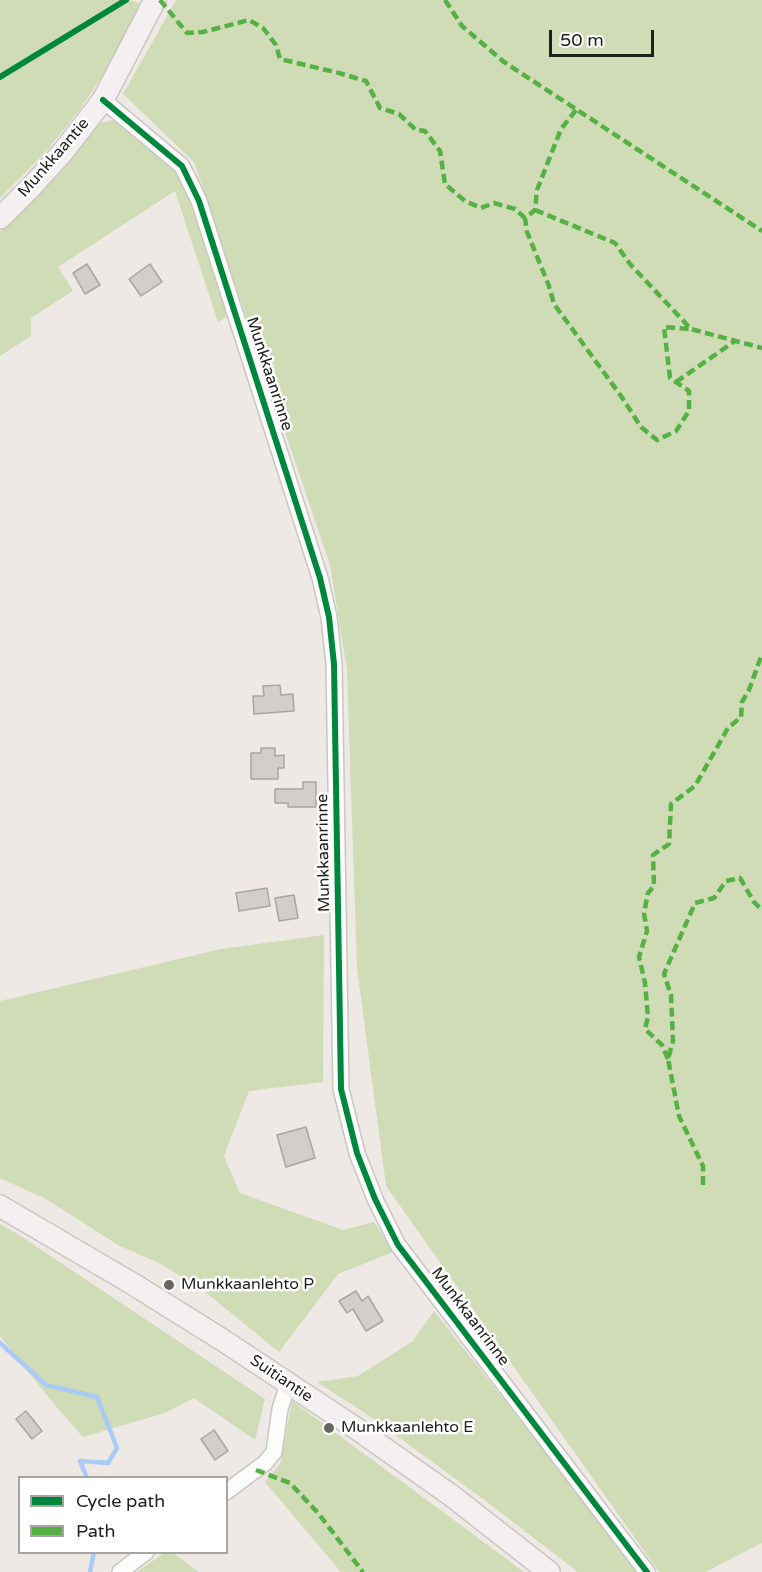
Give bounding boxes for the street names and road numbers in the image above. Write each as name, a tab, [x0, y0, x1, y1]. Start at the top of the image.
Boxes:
street label: Munkkaantie	[14, 114, 94, 202]
street label: Munkkaanrinne	[242, 315, 296, 433]
street label: Munkkaanrinne	[313, 794, 335, 912]
street label: Munkkaanrinne	[427, 1264, 513, 1370]
street label: Suitiantie	[246, 1351, 316, 1407]

